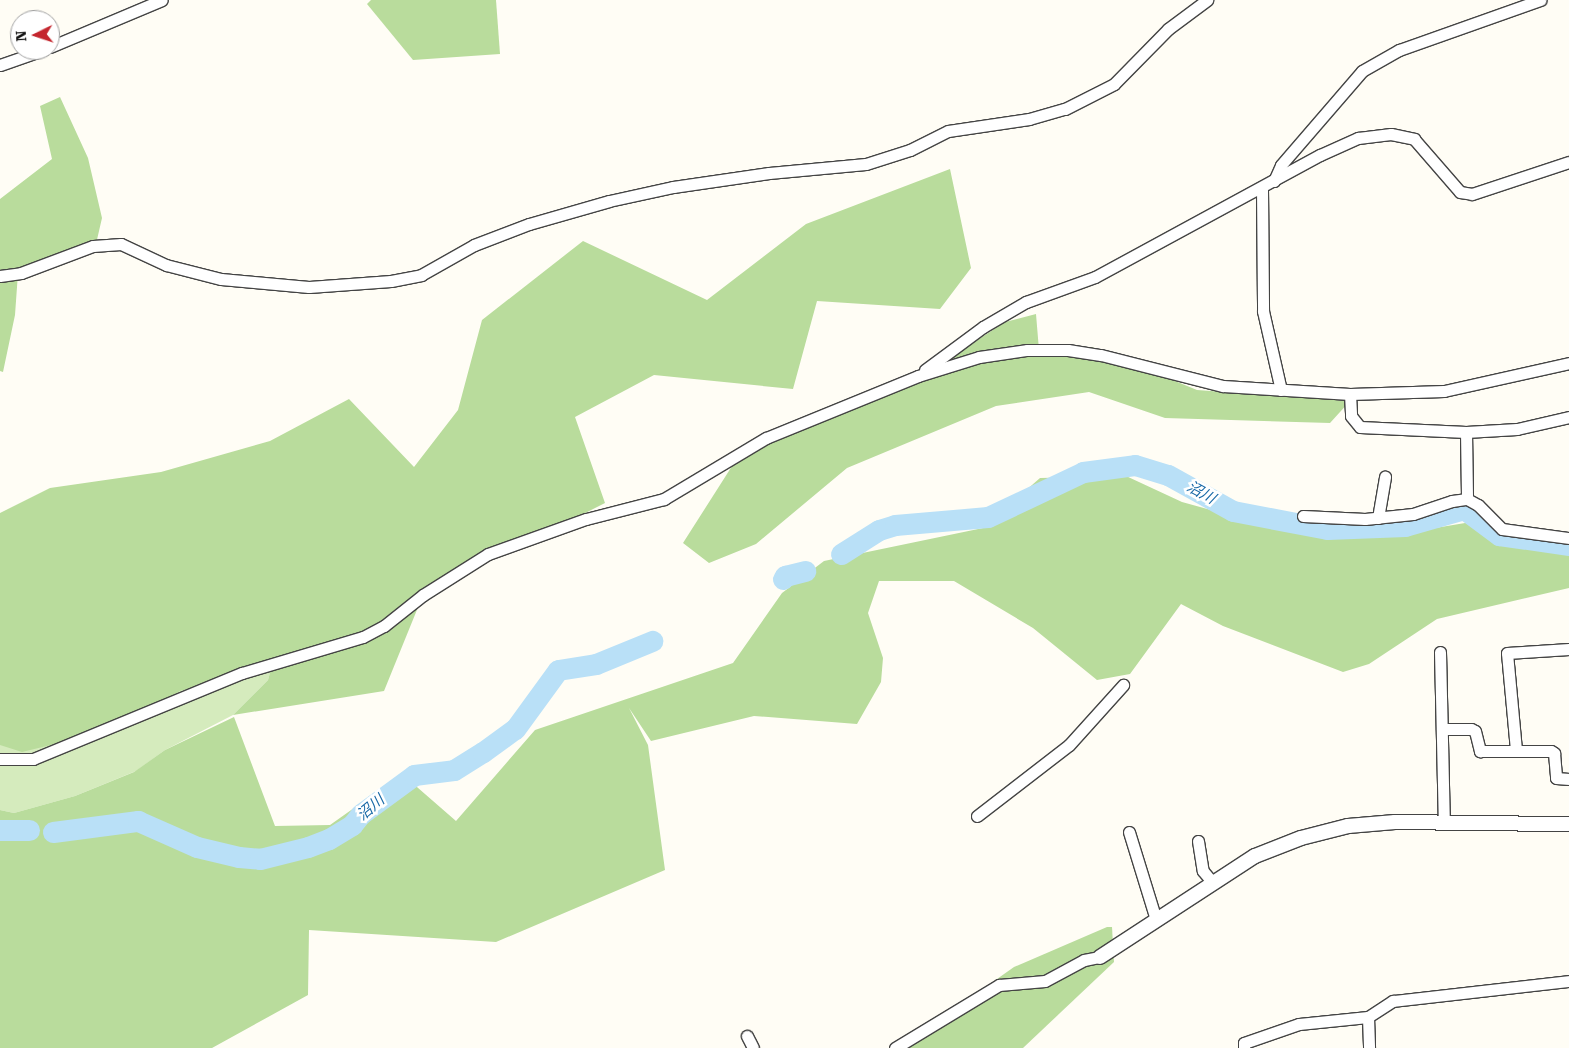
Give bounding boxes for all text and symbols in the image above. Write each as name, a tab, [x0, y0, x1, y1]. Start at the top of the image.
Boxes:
north arrow	[10, 10, 60, 60]
text: N	[13, 30, 29, 42]
water label: 沼川	[1184, 478, 1218, 508]
water label: 沼川	[354, 791, 388, 825]

